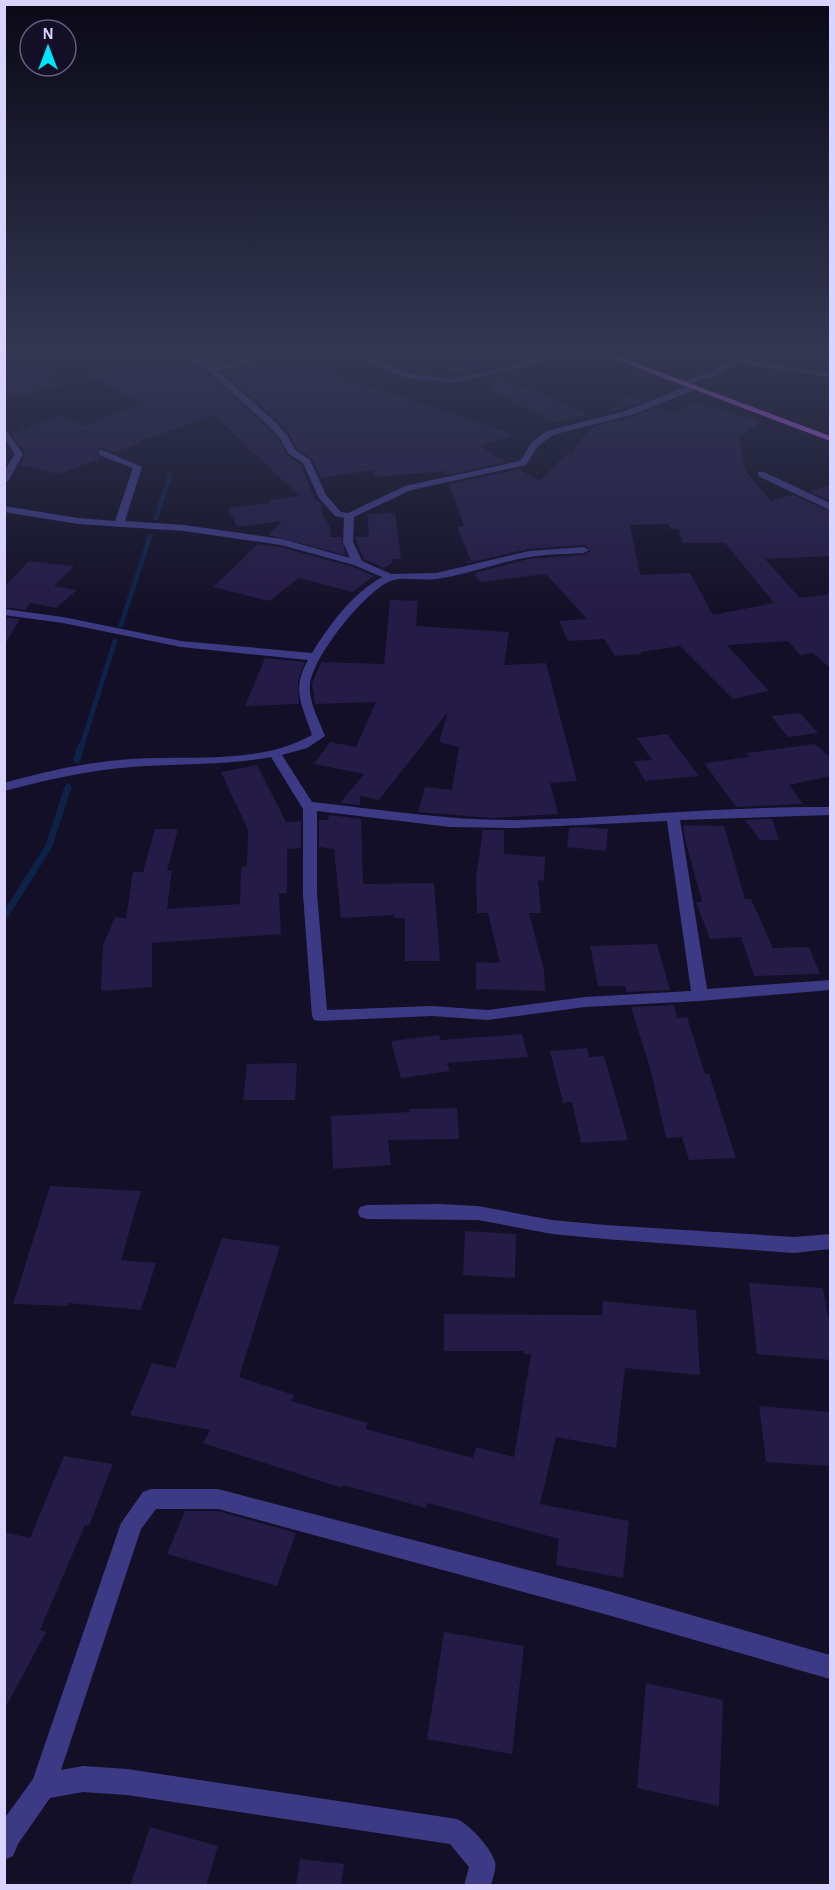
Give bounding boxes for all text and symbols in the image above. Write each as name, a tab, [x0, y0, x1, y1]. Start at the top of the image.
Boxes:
north arrow	[18, 18, 78, 78]
text: N	[42, 26, 54, 42]

